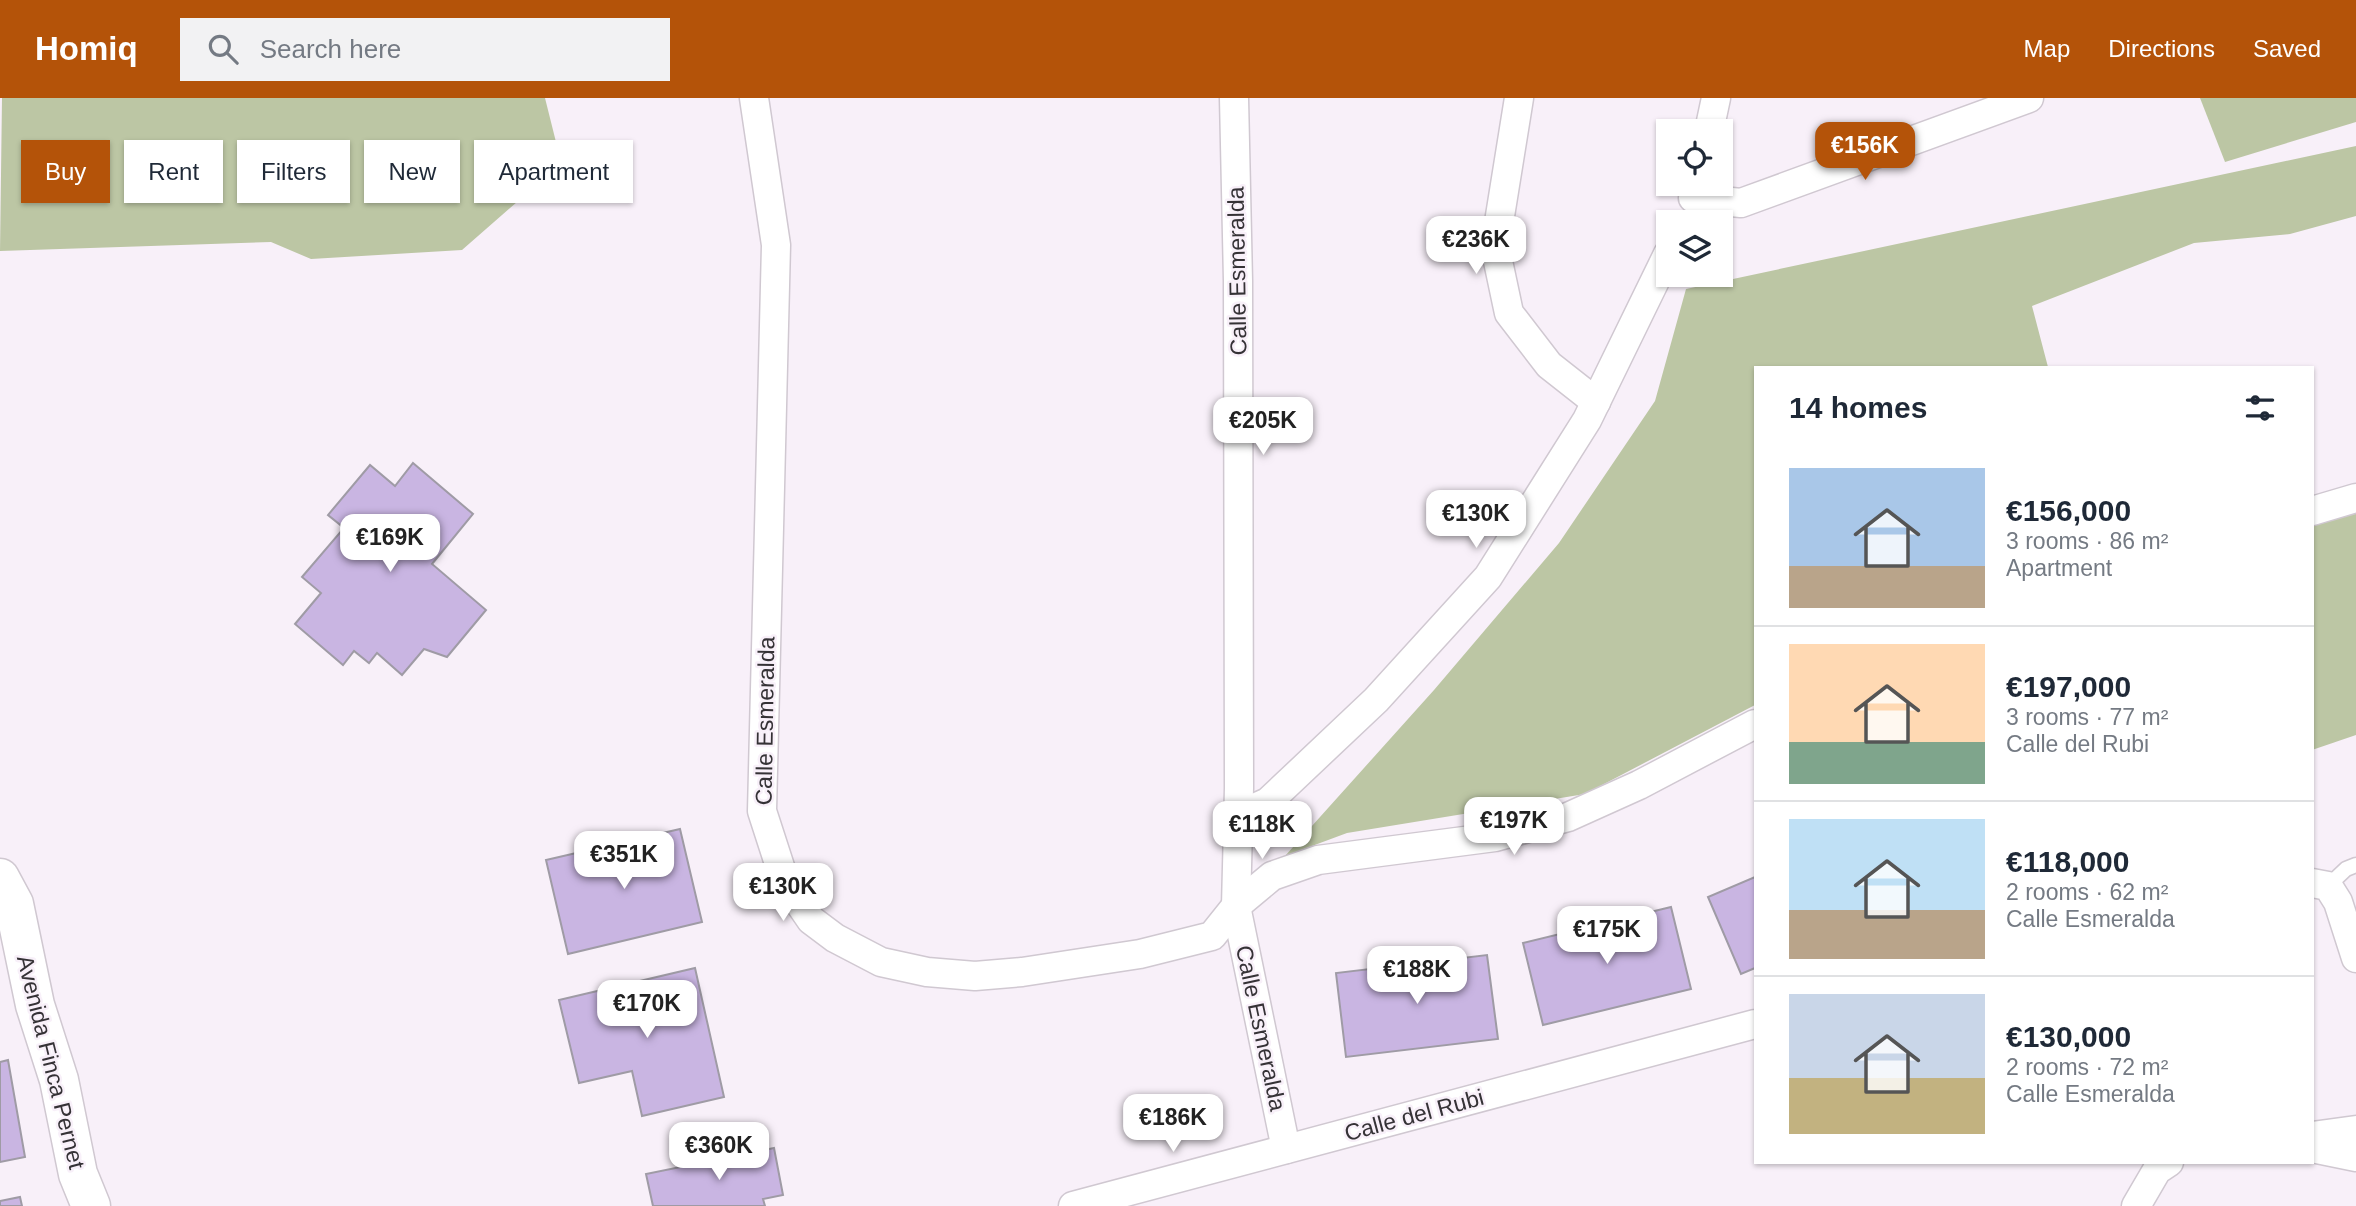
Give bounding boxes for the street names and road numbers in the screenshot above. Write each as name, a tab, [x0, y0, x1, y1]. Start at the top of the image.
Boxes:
street label: Calle Esmeralda	[1223, 186, 1251, 356]
street label: Calle Esmeralda	[751, 636, 779, 806]
street label: Calle Esmeralda	[1231, 943, 1291, 1113]
street label: Avenida Finca Pernet	[12, 952, 90, 1172]
street label: Calle del Rubi	[1341, 1084, 1487, 1146]

